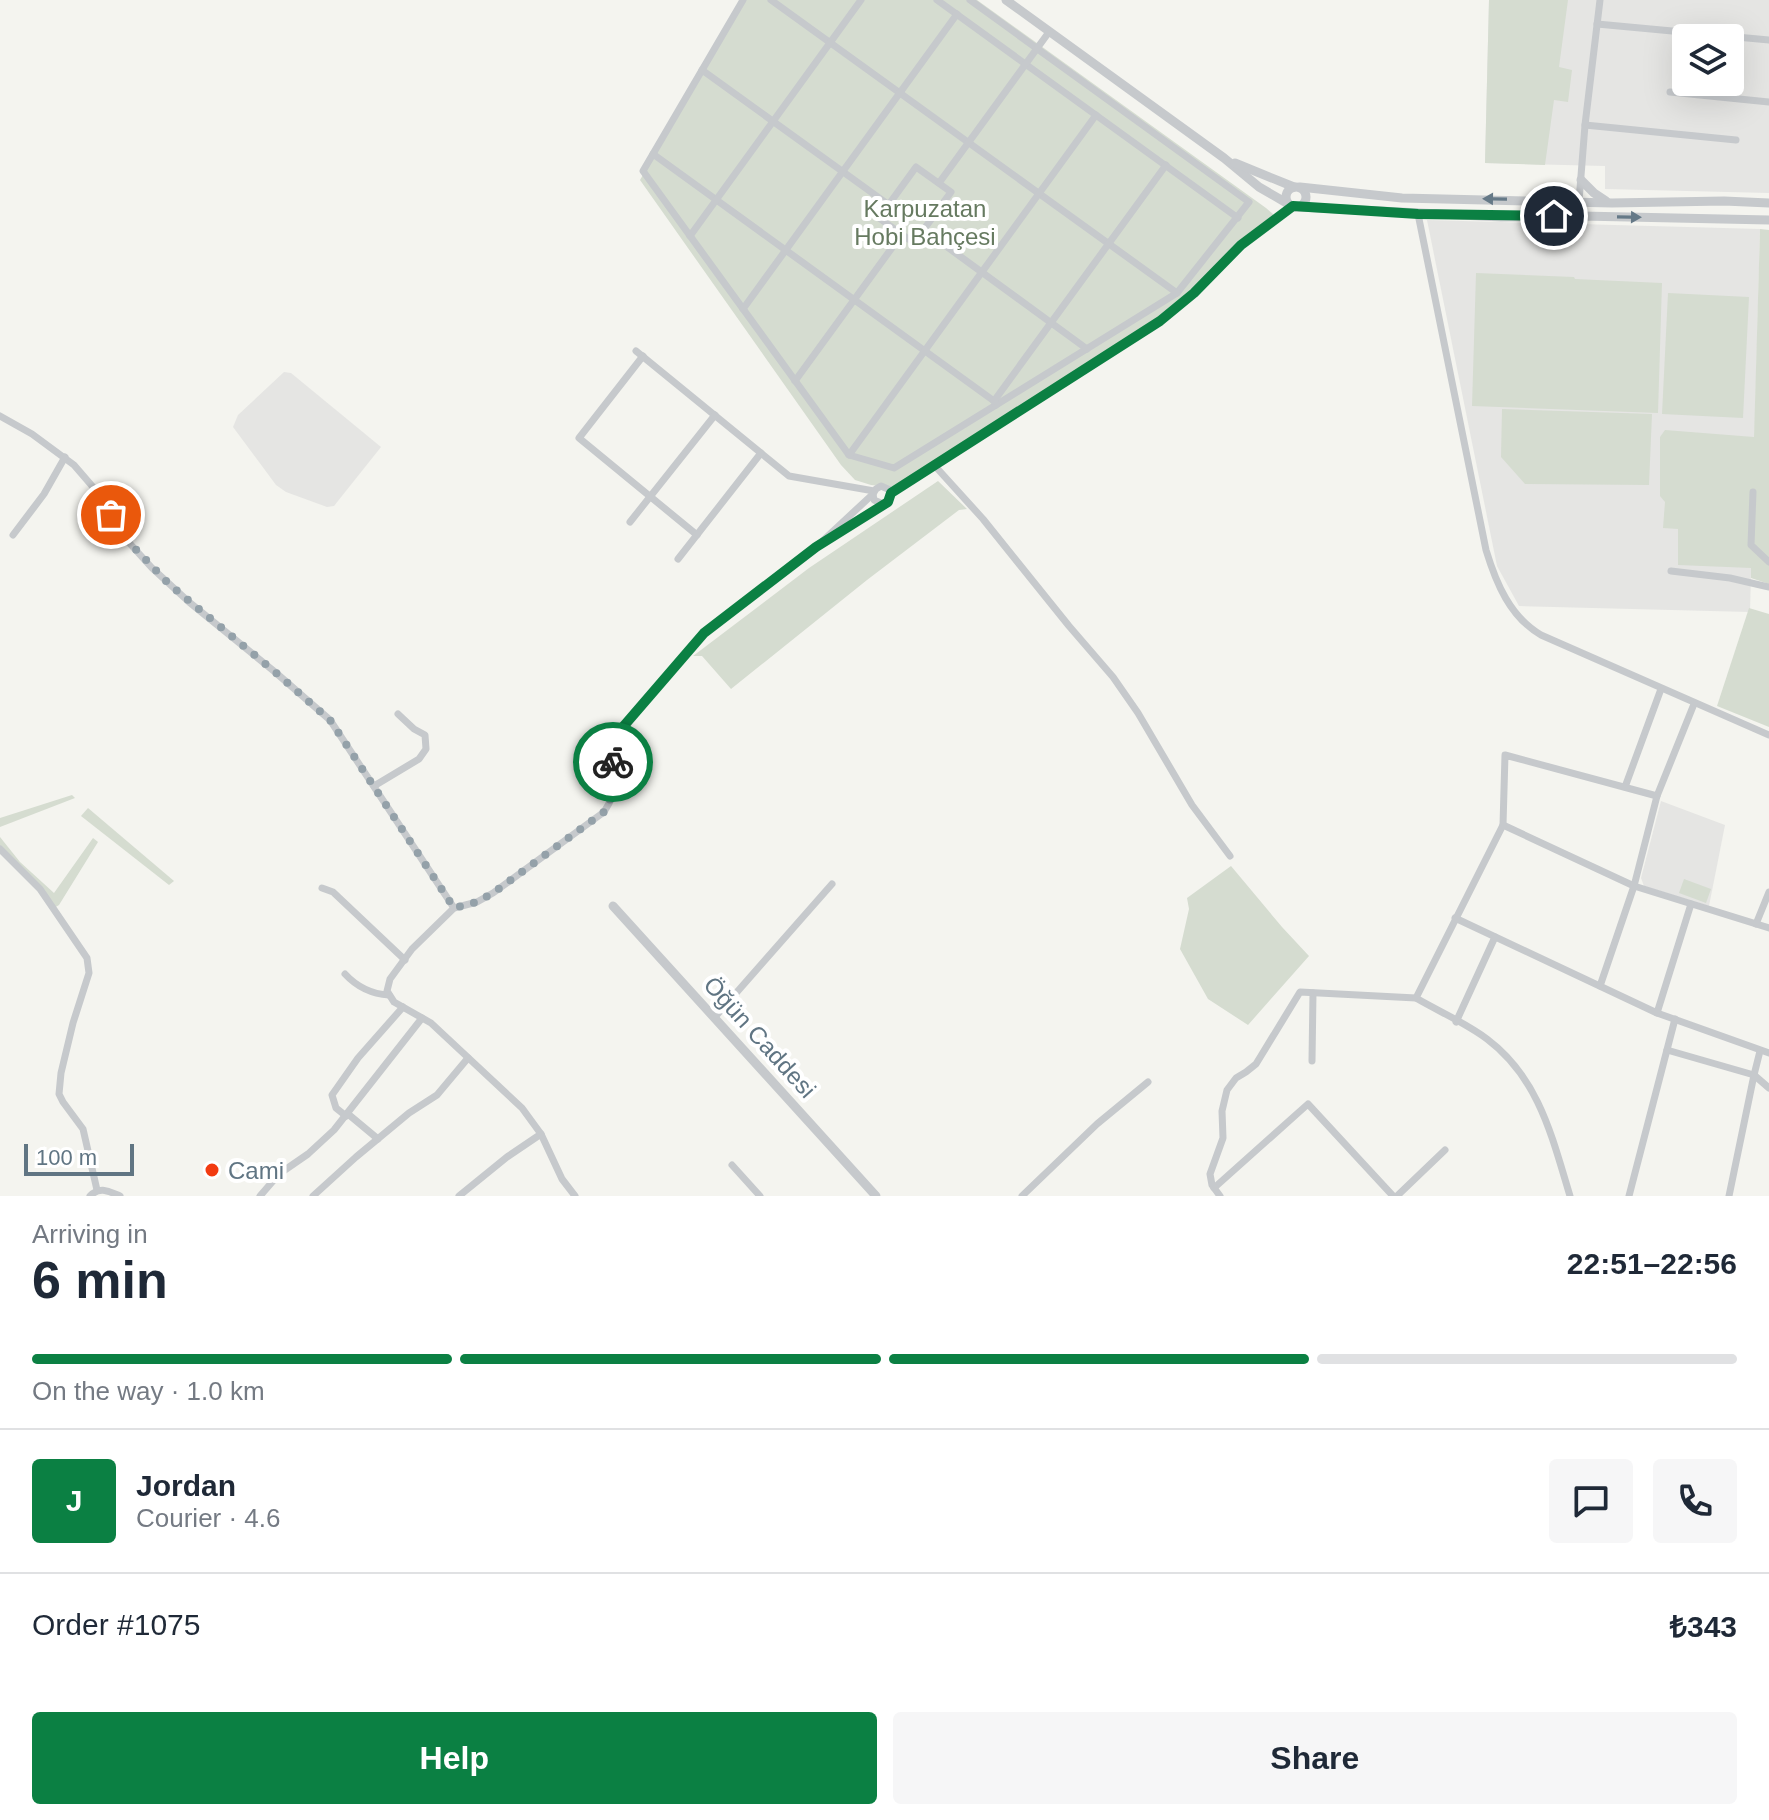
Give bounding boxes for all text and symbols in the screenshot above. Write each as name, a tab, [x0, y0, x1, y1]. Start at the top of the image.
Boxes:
map controls	[1672, 24, 1744, 96]
button: layers	[1672, 24, 1744, 96]
pin	[1520, 182, 1588, 250]
one-way arrow	[1482, 193, 1507, 205]
icon: home	[1532, 194, 1576, 238]
park label: Karpuzatan Hobi Bahçesi	[854, 195, 996, 250]
one-way arrow	[1617, 211, 1642, 223]
pin	[77, 481, 145, 549]
icon: bag	[89, 493, 133, 537]
courier	[573, 722, 653, 802]
icon: bike	[591, 740, 635, 784]
street label: Öğün Caddesi	[699, 971, 821, 1103]
scale bar	[24, 1140, 134, 1176]
text: 100 m	[36, 1145, 97, 1170]
place label: Cami	[228, 1157, 284, 1184]
marker: Cami	[203, 1161, 221, 1179]
text: Arriving in	[32, 1219, 148, 1249]
text: 22:51–22:56	[1567, 1247, 1737, 1280]
text: 6 min	[32, 1251, 168, 1309]
text: On the way · 1.0 km	[32, 1376, 265, 1406]
button: chat	[1549, 1459, 1633, 1543]
button: phone	[1653, 1459, 1737, 1543]
text: Jordan	[136, 1469, 236, 1502]
text: J	[66, 1484, 82, 1517]
text: Courier · 4.6	[136, 1503, 281, 1533]
text: Order #1075	[32, 1608, 200, 1641]
text: ₺343	[1670, 1610, 1737, 1643]
button: Help	[32, 1712, 877, 1804]
button: Share	[893, 1712, 1737, 1804]

